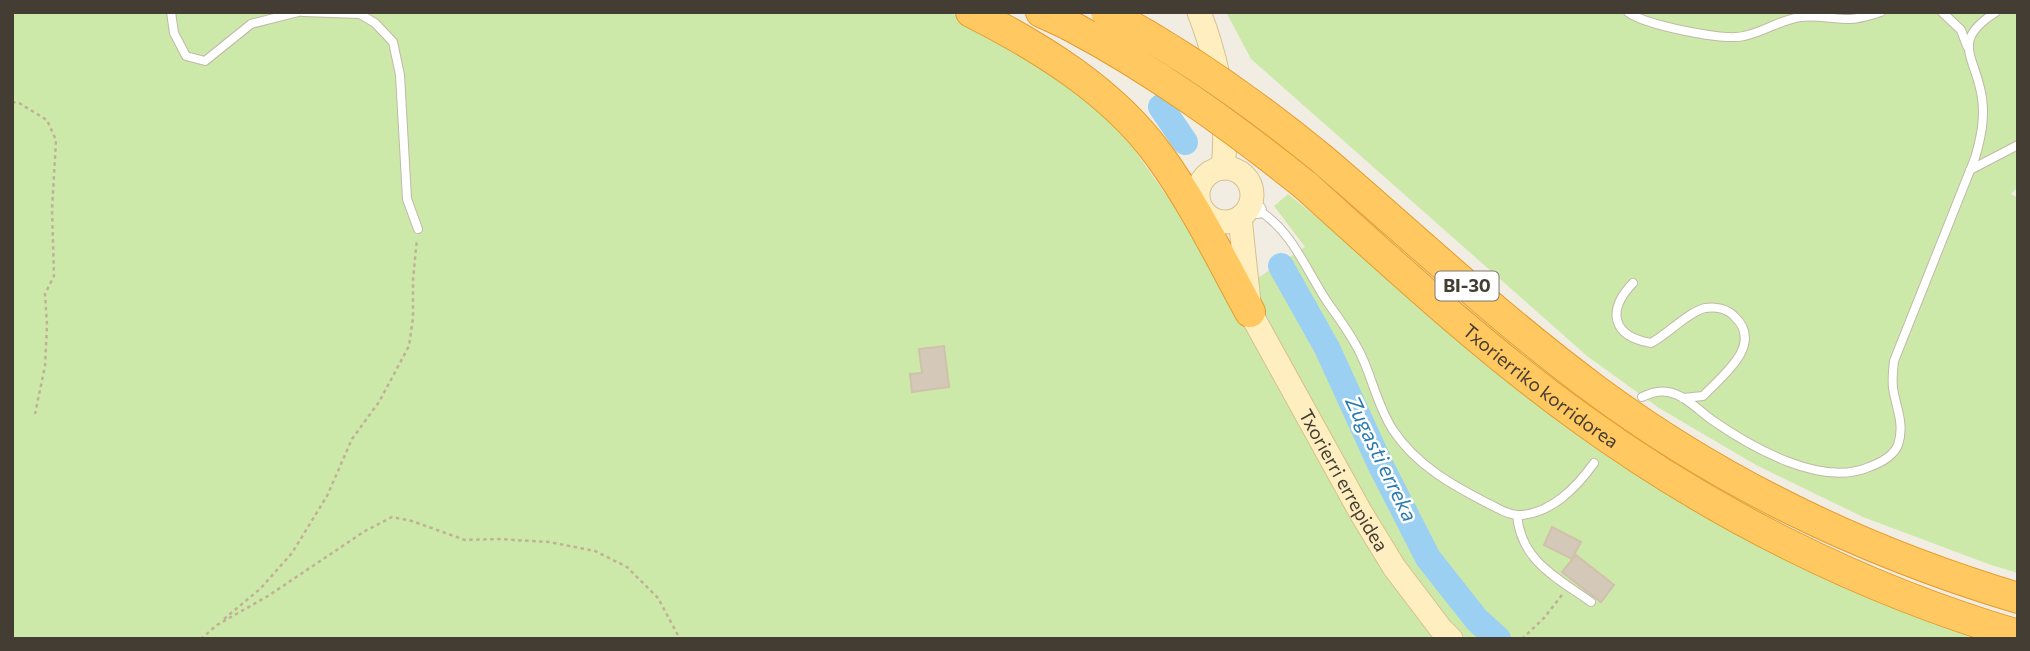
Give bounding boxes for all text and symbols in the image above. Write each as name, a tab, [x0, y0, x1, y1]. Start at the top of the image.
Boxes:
road number: BI-30	[1436, 272, 1498, 300]
street label: Txorierriko korridorea	[1459, 319, 1623, 452]
water label: Zugasti erreka	[1341, 391, 1423, 525]
street label: Txorierri errepidea	[1295, 405, 1394, 555]

